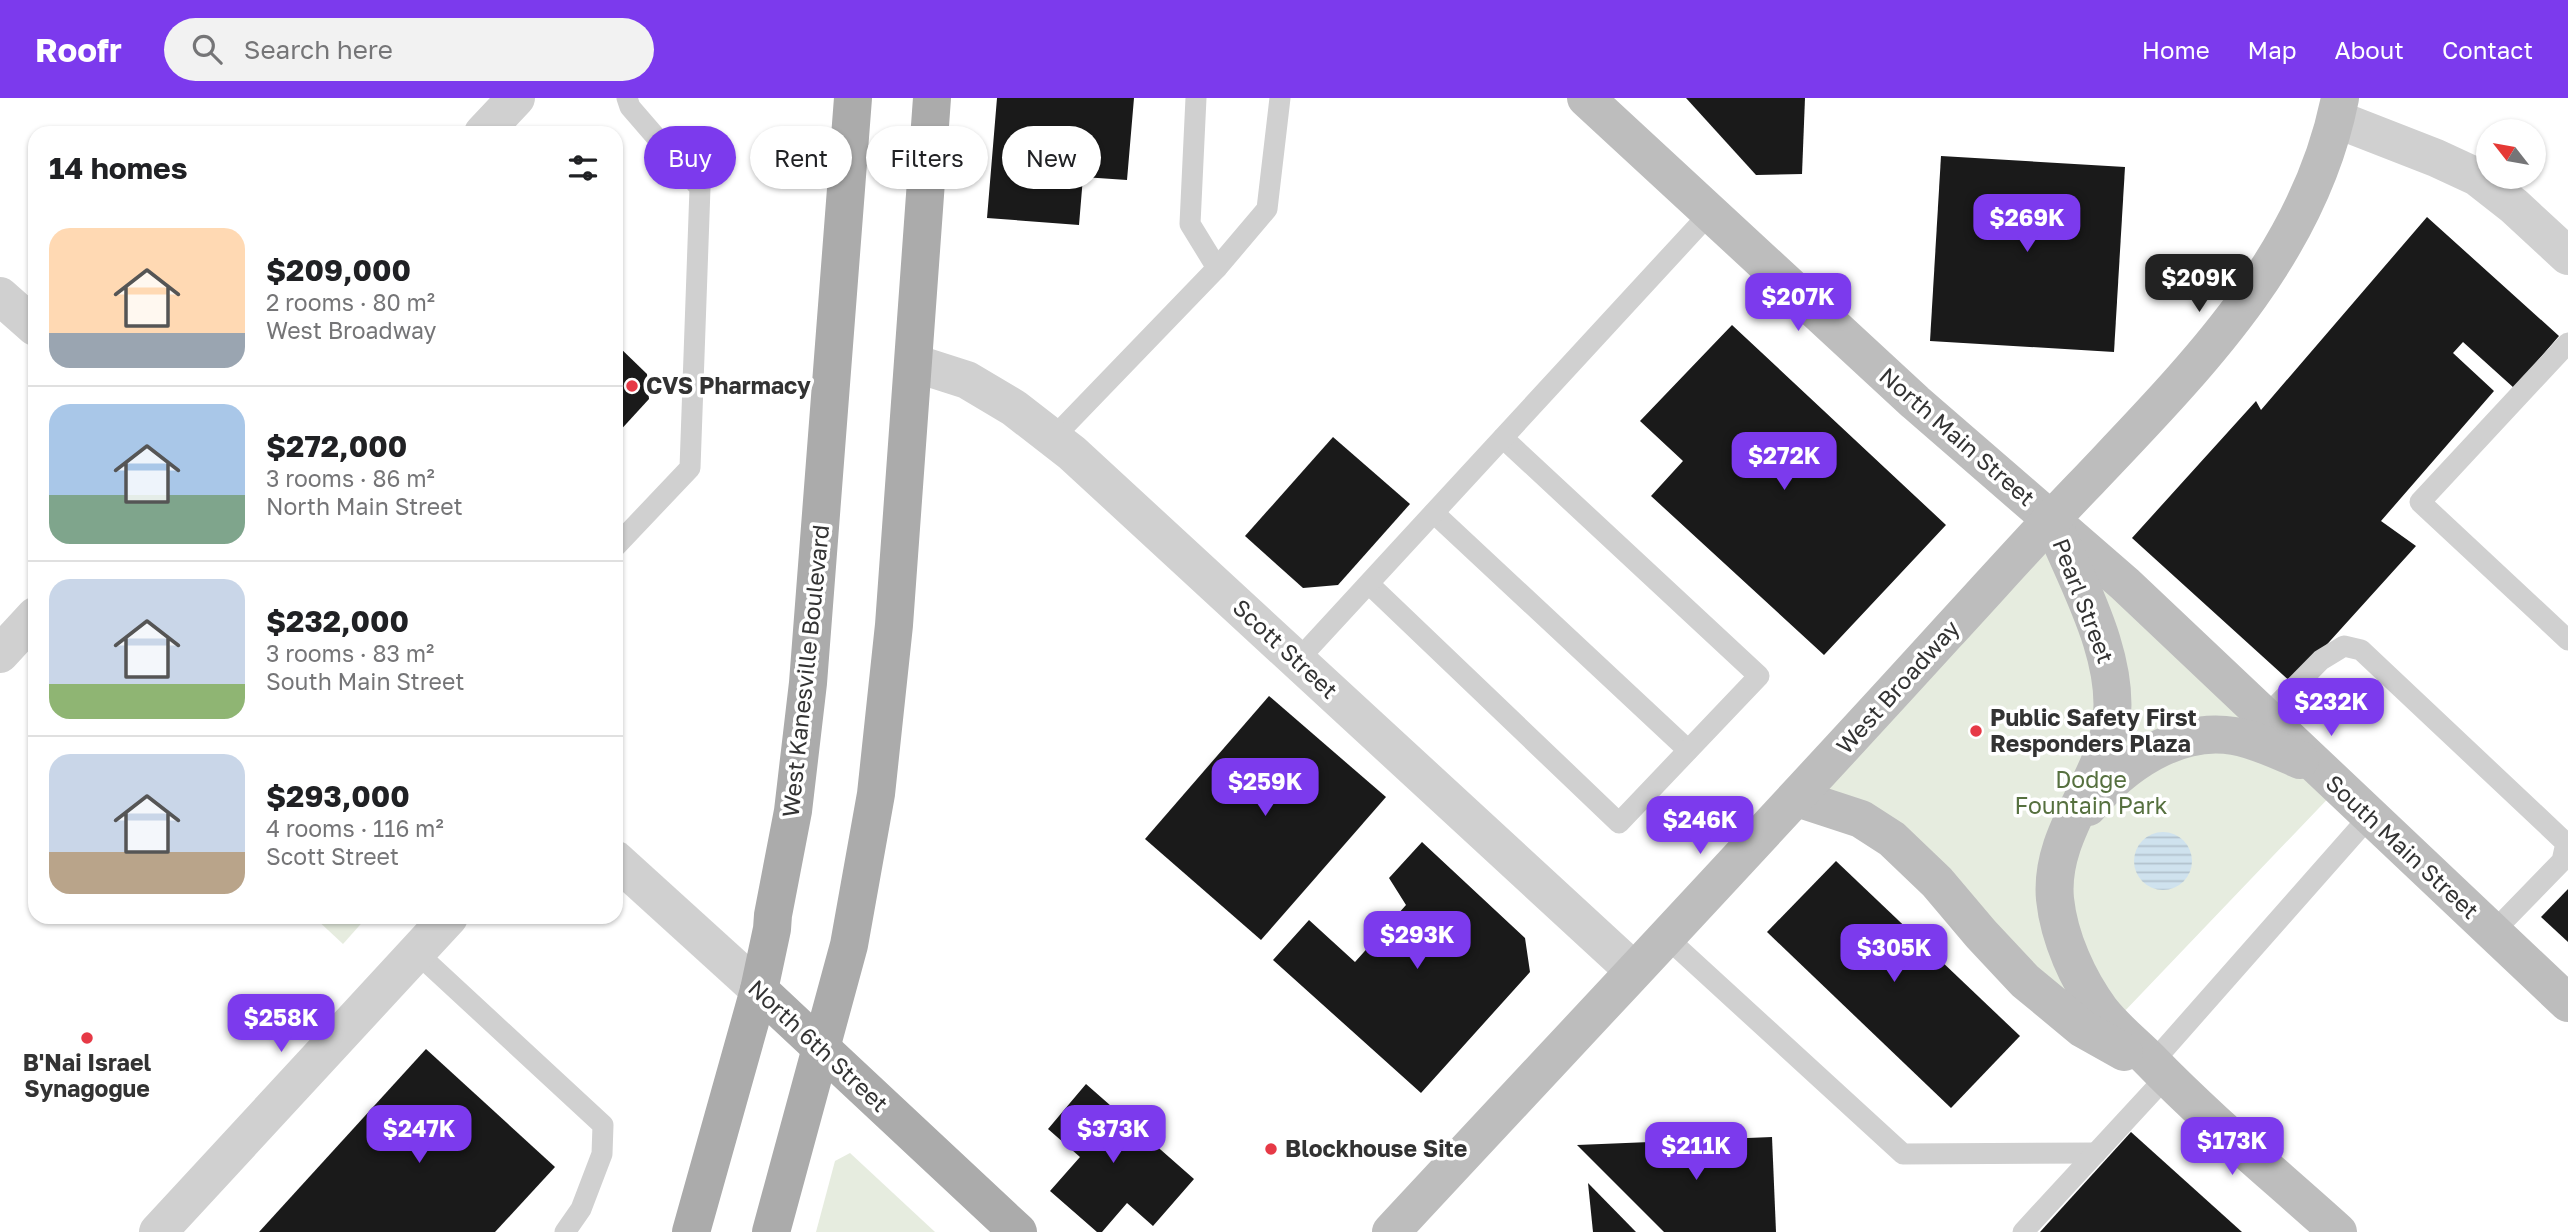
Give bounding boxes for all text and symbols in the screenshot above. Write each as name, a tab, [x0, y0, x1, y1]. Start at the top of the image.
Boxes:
search box	[164, 18, 654, 81]
text: Roofr	[35, 30, 122, 69]
icon: search	[188, 30, 226, 68]
text: Search here	[244, 34, 393, 65]
text: Home	[2142, 35, 2210, 64]
text: Map	[2248, 35, 2297, 64]
text: About	[2335, 35, 2404, 64]
text: Contact	[2442, 35, 2533, 64]
north arrow	[2476, 119, 2546, 189]
map controls	[2476, 119, 2546, 189]
chip: Buy	[644, 126, 736, 189]
chip: Rent	[750, 126, 852, 189]
chip: Filters	[866, 126, 988, 189]
chip: New	[1002, 126, 1101, 189]
icon: filters	[564, 149, 602, 187]
text: 14 homes	[49, 150, 188, 186]
pin: $269K	[1978, 194, 2076, 254]
text: $269K	[1989, 203, 2065, 231]
text: $209,000	[266, 252, 411, 288]
pin: $209K	[2150, 254, 2248, 314]
icon: home	[105, 256, 189, 340]
text: $209K	[2161, 263, 2237, 291]
pin: $207K	[1749, 274, 1847, 333]
text: $207K	[1761, 282, 1835, 310]
text: 2 rooms · 80 m²	[266, 288, 435, 316]
text: West Broadway	[266, 316, 436, 344]
street label: North Main Street	[1874, 361, 2041, 511]
place label: CVS Pharmacy	[646, 371, 811, 399]
marker: CVS Pharmacy	[624, 378, 640, 394]
text: $272,000	[266, 428, 407, 464]
icon: home	[105, 432, 189, 516]
pin: $272K	[1735, 432, 1833, 492]
text: $272K	[1748, 441, 1820, 469]
text: 3 rooms · 86 m²	[266, 464, 435, 492]
text: North Main Street	[266, 492, 463, 520]
street label: West Kanesville Boulevard	[776, 523, 834, 818]
street label: Pearl Street	[2047, 534, 2121, 667]
street label: Scott Street	[1227, 593, 1344, 704]
text: $232,000	[266, 603, 409, 639]
icon: home	[105, 607, 189, 691]
street label: West Broadway	[1830, 614, 1965, 759]
text: 3 rooms · 83 m²	[266, 639, 434, 667]
text: South Main Street	[266, 667, 464, 695]
pin: $232K	[2282, 678, 2380, 738]
text: $232K	[2294, 687, 2368, 715]
place label: Public Safety First Responders Plaza	[1990, 703, 2197, 757]
marker: Public Safety First Responders Plaza	[1968, 723, 1984, 739]
pin: $259K	[1216, 758, 1314, 818]
park label: Dodge Fountain Park	[2014, 765, 2168, 819]
text: $259K	[1228, 767, 1302, 795]
street label: South Main Street	[2321, 768, 2485, 924]
text: $293,000	[266, 778, 410, 814]
icon: home	[105, 782, 189, 866]
pin: $246K	[1651, 796, 1749, 856]
text: $246K	[1662, 805, 1738, 833]
text: 4 rooms · 116 m²	[266, 814, 444, 842]
text: Scott Street	[266, 842, 399, 870]
pin: $293K	[1368, 912, 1466, 971]
text: $293K	[1380, 920, 1454, 948]
pin: $305K	[1845, 924, 1943, 984]
text: $305K	[1856, 933, 1932, 961]
street label: North 6th Street	[743, 973, 894, 1117]
pin: $258K	[232, 995, 330, 1054]
text: $258K	[244, 1003, 318, 1031]
marker: B'Nai Israel Synagogue	[79, 1030, 95, 1046]
place label: B'Nai Israel Synagogue	[23, 1048, 151, 1102]
pin: $247K	[370, 1105, 468, 1165]
pin: $373K	[1064, 1105, 1162, 1165]
text: $247K	[382, 1114, 456, 1142]
text: $373K	[1077, 1114, 1149, 1142]
pin: $173K	[2183, 1118, 2281, 1177]
pin: $211K	[1647, 1122, 1745, 1182]
text: $173K	[2197, 1126, 2267, 1154]
text: $211K	[1661, 1131, 1731, 1159]
place label: Blockhouse Site	[1285, 1134, 1467, 1162]
marker: Blockhouse Site	[1263, 1141, 1279, 1157]

